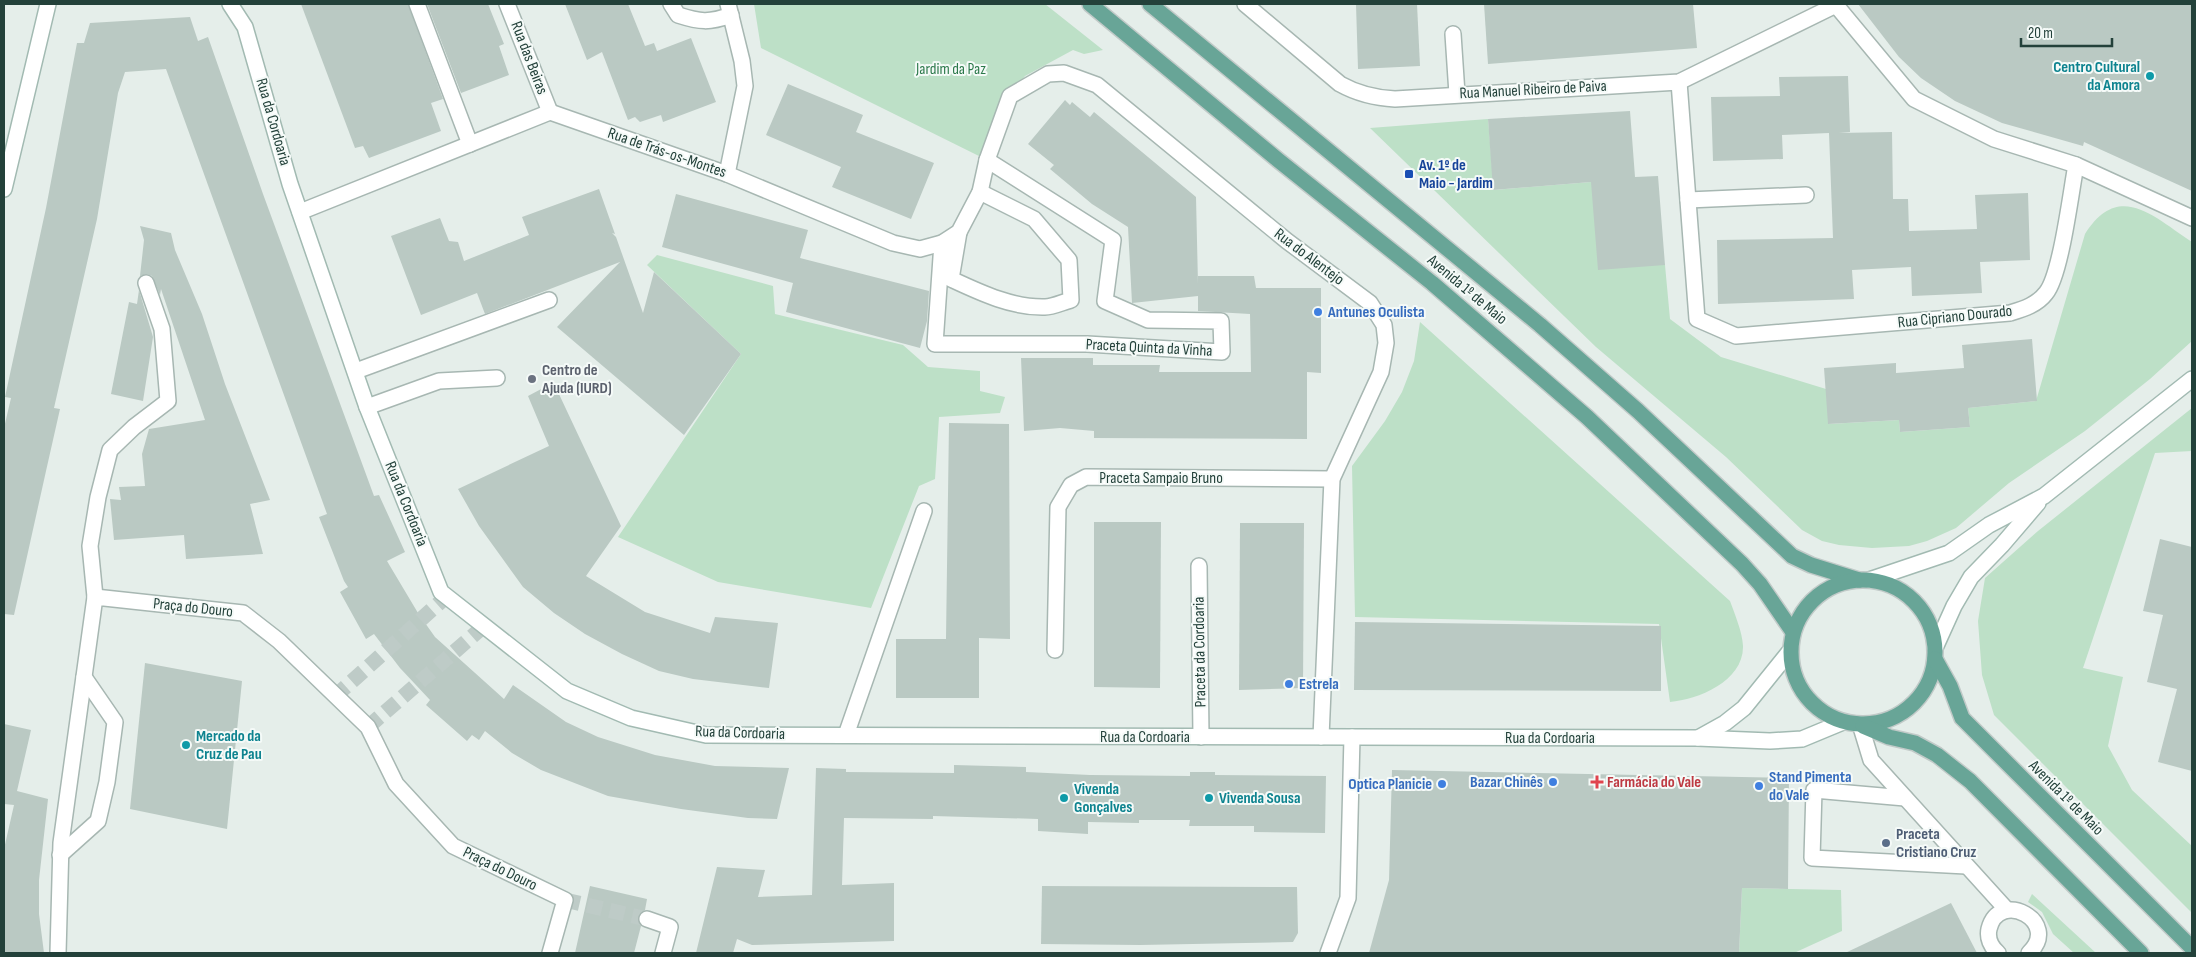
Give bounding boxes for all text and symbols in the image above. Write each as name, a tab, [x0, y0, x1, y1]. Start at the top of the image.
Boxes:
scale bar	[2021, 15, 2112, 47]
street label: Rua das Beiras	[506, 19, 552, 97]
text: 20 m	[2028, 24, 2053, 43]
place label: Centro Cultural da Amora	[2053, 58, 2140, 95]
park label: Jardim da Paz	[915, 60, 986, 79]
marker: Centro Cultural da Amora	[2144, 70, 2156, 82]
street label: Rua da Cordoaria	[251, 76, 295, 168]
street label: Rua Manuel Ribeiro de Paiva	[1459, 77, 1607, 103]
street label: Rua de Trás-os-Montes	[605, 124, 729, 182]
place label: Av. 1º de Maio - Jardim	[1418, 156, 1493, 193]
marker: Av. 1º de Maio - Jardim	[1403, 168, 1415, 180]
street label: Rua do Alentejo	[1270, 225, 1348, 289]
street label: Avenida 1º de Maio	[1422, 250, 1511, 329]
street label: Rua Cipriano Dourado	[1897, 302, 2013, 332]
place label: Antunes Oculista	[1327, 303, 1425, 322]
marker: Antunes Oculista	[1312, 306, 1324, 318]
street label: Praceta Quinta da Vinha	[1085, 335, 1213, 361]
place label: Centro de Ajuda (IURD)	[541, 361, 612, 398]
marker: Centro de Ajuda (IURD)	[526, 373, 538, 385]
street label: Rua da Cordoaria	[380, 459, 432, 549]
street label: Praceta Sampaio Bruno	[1099, 469, 1223, 488]
street label: Praça do Douro	[152, 594, 234, 622]
street label: Praceta da Cordoaria	[1190, 597, 1210, 707]
place label: Estrela	[1299, 675, 1339, 694]
marker: Estrela	[1283, 678, 1295, 690]
street label: Rua da Cordoaria	[695, 722, 785, 744]
place label: Mercado da Cruz de Pau	[196, 727, 262, 764]
street label: Rua da Cordoaria	[1100, 728, 1190, 747]
street label: Rua da Cordoaria	[1505, 729, 1595, 748]
marker: Mercado da Cruz de Pau	[180, 739, 192, 751]
street label: Avenida 1º de Maio	[2024, 756, 2107, 839]
place label: Stand Pimenta do Vale	[1769, 768, 1852, 805]
place label: Bazar Chinês	[1470, 773, 1543, 792]
place label: Farmácia do Vale	[1607, 773, 1701, 792]
place label: Optica Planicie	[1348, 775, 1432, 794]
marker: Bazar Chinês	[1547, 776, 1559, 788]
marker: Farmácia do Vale	[1591, 776, 1603, 788]
marker: Optica Planicie	[1436, 778, 1448, 790]
place label: Vivenda Gonçalves	[1074, 780, 1132, 817]
marker: Stand Pimenta do Vale	[1753, 780, 1765, 792]
place label: Vivenda Sousa	[1219, 789, 1301, 808]
marker: Vivenda Gonçalves	[1058, 792, 1070, 804]
marker: Vivenda Sousa	[1203, 792, 1215, 804]
place label: Praceta Cristiano Cruz	[1896, 825, 1976, 862]
marker: Praceta Cristiano Cruz	[1880, 837, 1892, 849]
street label: Praça do Douro	[460, 843, 540, 895]

